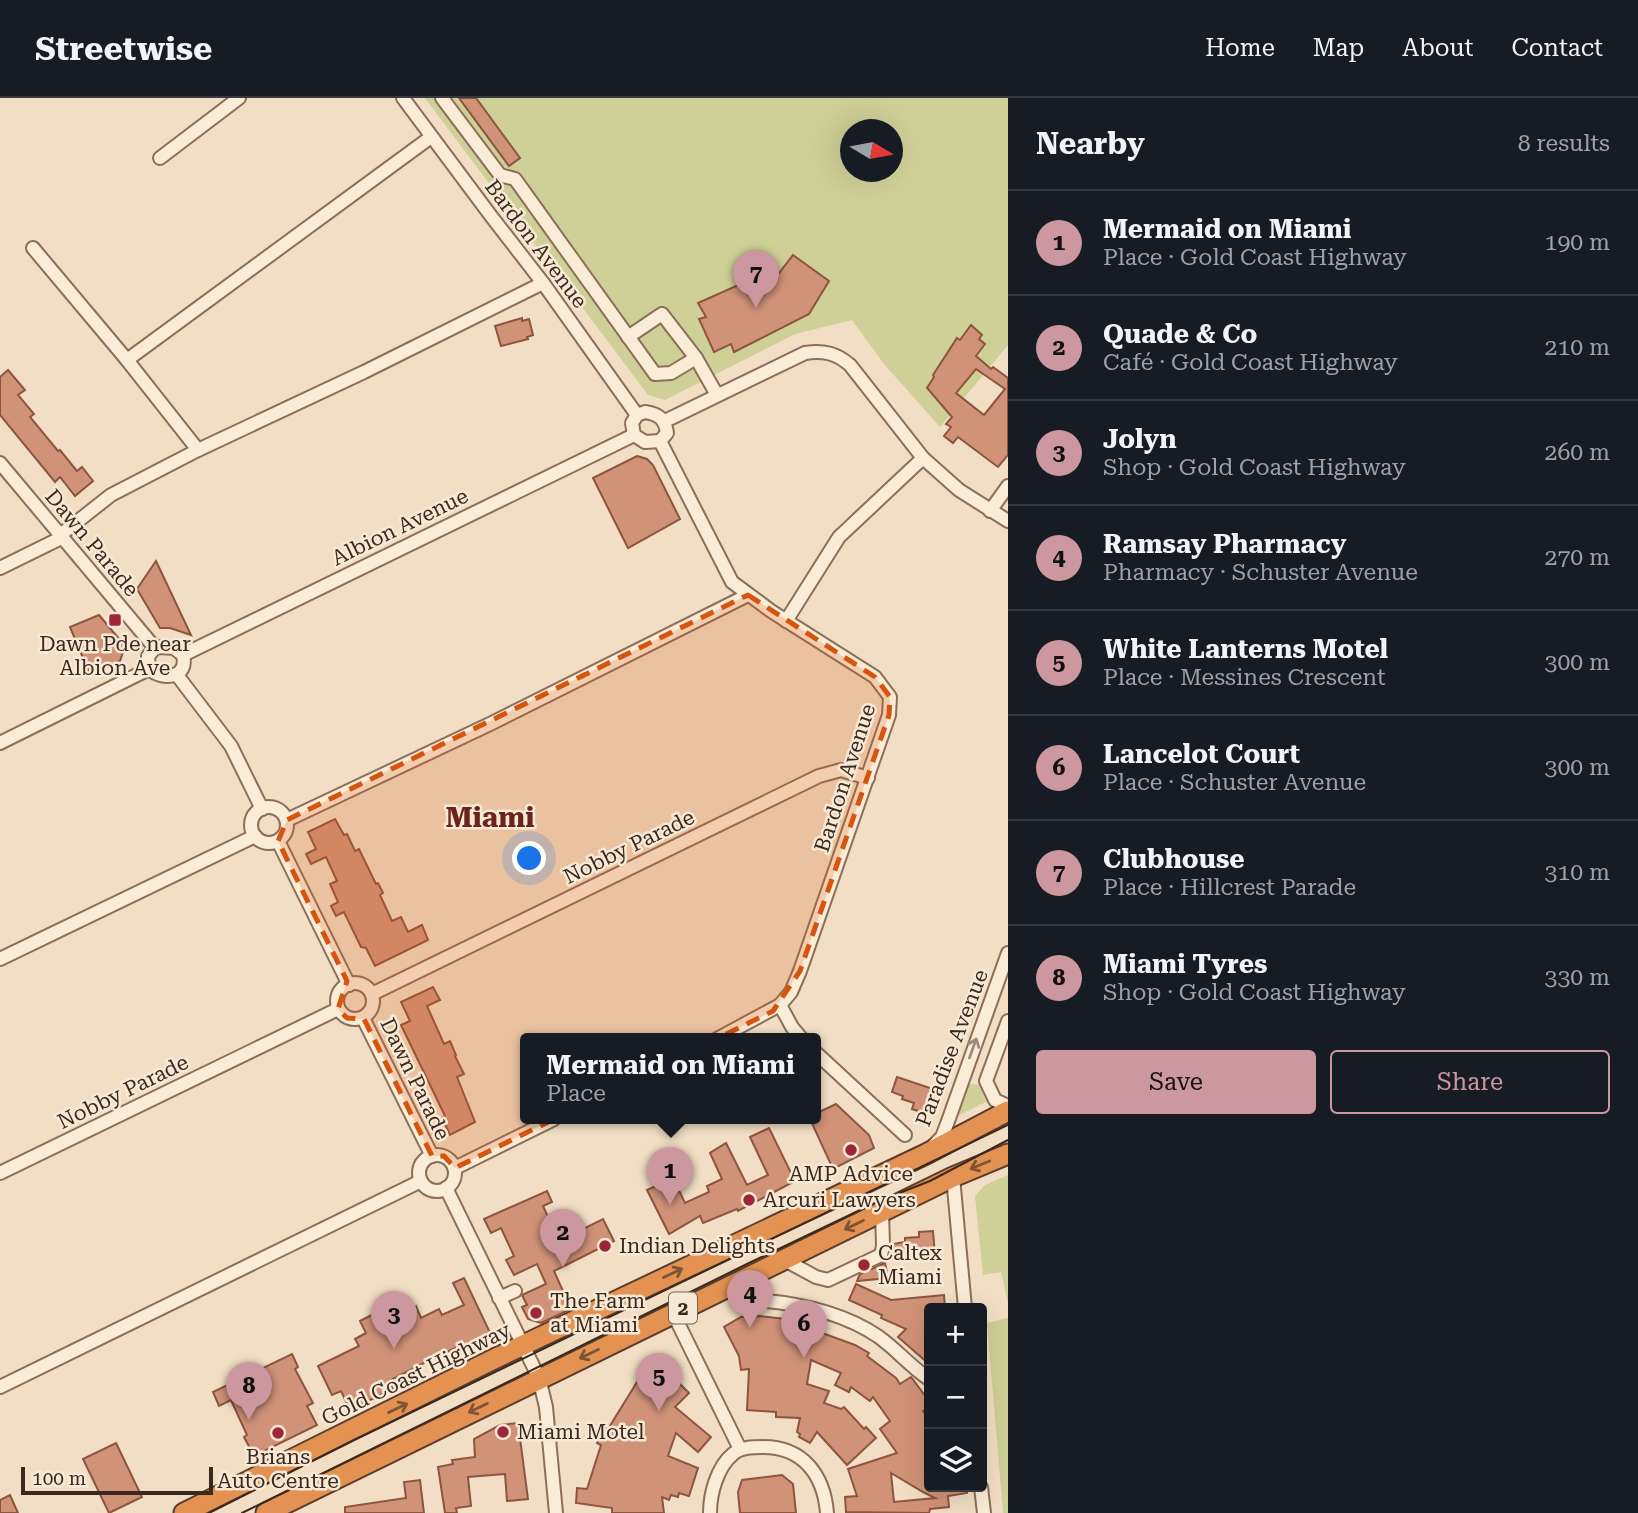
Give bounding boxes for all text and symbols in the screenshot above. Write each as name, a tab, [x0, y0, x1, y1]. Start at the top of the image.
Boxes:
text: Streetwise	[35, 29, 212, 68]
text: Home	[1205, 34, 1275, 62]
text: Map	[1313, 34, 1364, 62]
text: About	[1402, 34, 1473, 62]
text: Contact	[1511, 34, 1603, 62]
north arrow	[840, 119, 903, 182]
text: Nearby	[1036, 126, 1145, 161]
text: 8 results	[1518, 130, 1610, 157]
street label: Bardon Avenue	[480, 175, 592, 313]
text: Mermaid on Miami	[1103, 214, 1351, 244]
text: 1	[1053, 229, 1065, 256]
text: 190 m	[1545, 229, 1610, 256]
text: Place · Gold Coast Highway	[1103, 244, 1407, 271]
pin: 7	[733, 250, 779, 308]
text: Quade & Co	[1103, 319, 1257, 349]
text: 2	[1053, 334, 1065, 361]
text: 210 m	[1545, 334, 1610, 361]
text: Café · Gold Coast Highway	[1103, 349, 1398, 376]
text: Jolyn	[1103, 424, 1177, 454]
text: 3	[1053, 439, 1065, 466]
text: 260 m	[1545, 439, 1610, 466]
text: Shop · Gold Coast Highway	[1103, 454, 1406, 481]
street label: Albion Avenue	[328, 484, 472, 570]
street label: Dawn Parade	[40, 485, 144, 601]
text: Ramsay Pharmacy	[1103, 529, 1347, 559]
text: 4	[1053, 544, 1065, 571]
text: 270 m	[1545, 544, 1610, 571]
text: Pharmacy · Schuster Avenue	[1103, 559, 1418, 586]
marker: Dawn Pde near Albion Ave	[107, 612, 123, 628]
place label: Dawn Pde near Albion Ave	[39, 632, 191, 680]
text: White Lanterns Motel	[1103, 634, 1388, 664]
text: 5	[1053, 649, 1065, 676]
text: 300 m	[1545, 649, 1610, 676]
text: Place · Messines Crescent	[1103, 664, 1386, 691]
street label: Bardon Avenue	[810, 701, 880, 855]
text: Lancelot Court	[1103, 739, 1300, 769]
text: 6	[1053, 754, 1065, 781]
text: 300 m	[1545, 754, 1610, 781]
text: Place · Schuster Avenue	[1103, 769, 1366, 796]
district label: Miami	[445, 801, 535, 834]
street label: Nobby Parade	[560, 805, 698, 889]
your location	[512, 841, 546, 875]
text: Clubhouse	[1103, 844, 1245, 874]
text: 7	[1053, 859, 1065, 886]
text: 310 m	[1545, 859, 1610, 886]
text: Place · Hillcrest Parade	[1103, 874, 1356, 901]
text: Miami Tyres	[1103, 949, 1267, 979]
text: 8	[1053, 964, 1065, 991]
text: 330 m	[1545, 964, 1610, 991]
street label: Paradise Avenue	[911, 966, 993, 1130]
text: Shop · Gold Coast Highway	[1103, 979, 1406, 1006]
street label: Dawn Parade	[375, 1014, 455, 1144]
popup	[520, 1033, 821, 1124]
one-way arrow	[968, 1038, 980, 1060]
street label: Nobby Parade	[54, 1050, 192, 1134]
text: Mermaid on Miami	[546, 1050, 795, 1080]
button: Save	[1036, 1050, 1316, 1114]
button: Share	[1330, 1050, 1610, 1114]
text: Place	[546, 1080, 606, 1107]
marker: AMP Advice	[843, 1142, 859, 1158]
pin: 1	[647, 1147, 693, 1205]
one-way arrow	[970, 1160, 992, 1173]
place label: AMP Advice	[789, 1162, 913, 1186]
place label: Arcuri Lawyers	[763, 1188, 916, 1212]
marker: Arcuri Lawyers	[741, 1192, 757, 1208]
pin: 2	[540, 1209, 586, 1267]
one-way arrow	[844, 1218, 865, 1232]
place label: Indian Delights	[619, 1234, 775, 1258]
marker: Indian Delights	[597, 1238, 613, 1254]
place label: Caltex Miami	[878, 1241, 942, 1289]
marker: Caltex Miami	[856, 1257, 872, 1273]
one-way arrow	[662, 1266, 683, 1280]
pin: 4	[727, 1270, 773, 1328]
place label: The Farm at Miami	[550, 1289, 645, 1337]
pin: 3	[371, 1291, 417, 1349]
road number: 2	[669, 1292, 697, 1324]
pin: 6	[781, 1300, 827, 1358]
map controls	[924, 1303, 987, 1492]
button: +	[924, 1303, 987, 1366]
marker: The Farm at Miami	[528, 1305, 544, 1321]
street label: Gold Coast Highway	[318, 1318, 515, 1430]
one-way arrow	[579, 1348, 600, 1361]
pin: 5	[636, 1353, 682, 1411]
pin: 8	[226, 1362, 272, 1420]
button: −	[924, 1366, 987, 1429]
one-way arrow	[387, 1401, 408, 1414]
one-way arrow	[468, 1401, 489, 1415]
place label: Miami Motel	[517, 1420, 645, 1444]
marker: Miami Motel	[495, 1424, 511, 1440]
marker: Brians Auto Centre	[270, 1425, 286, 1441]
button: layers	[924, 1429, 987, 1492]
place label: Brians Auto Centre	[217, 1445, 339, 1493]
scale bar	[21, 1464, 214, 1496]
text: 100 m	[32, 1467, 86, 1490]

